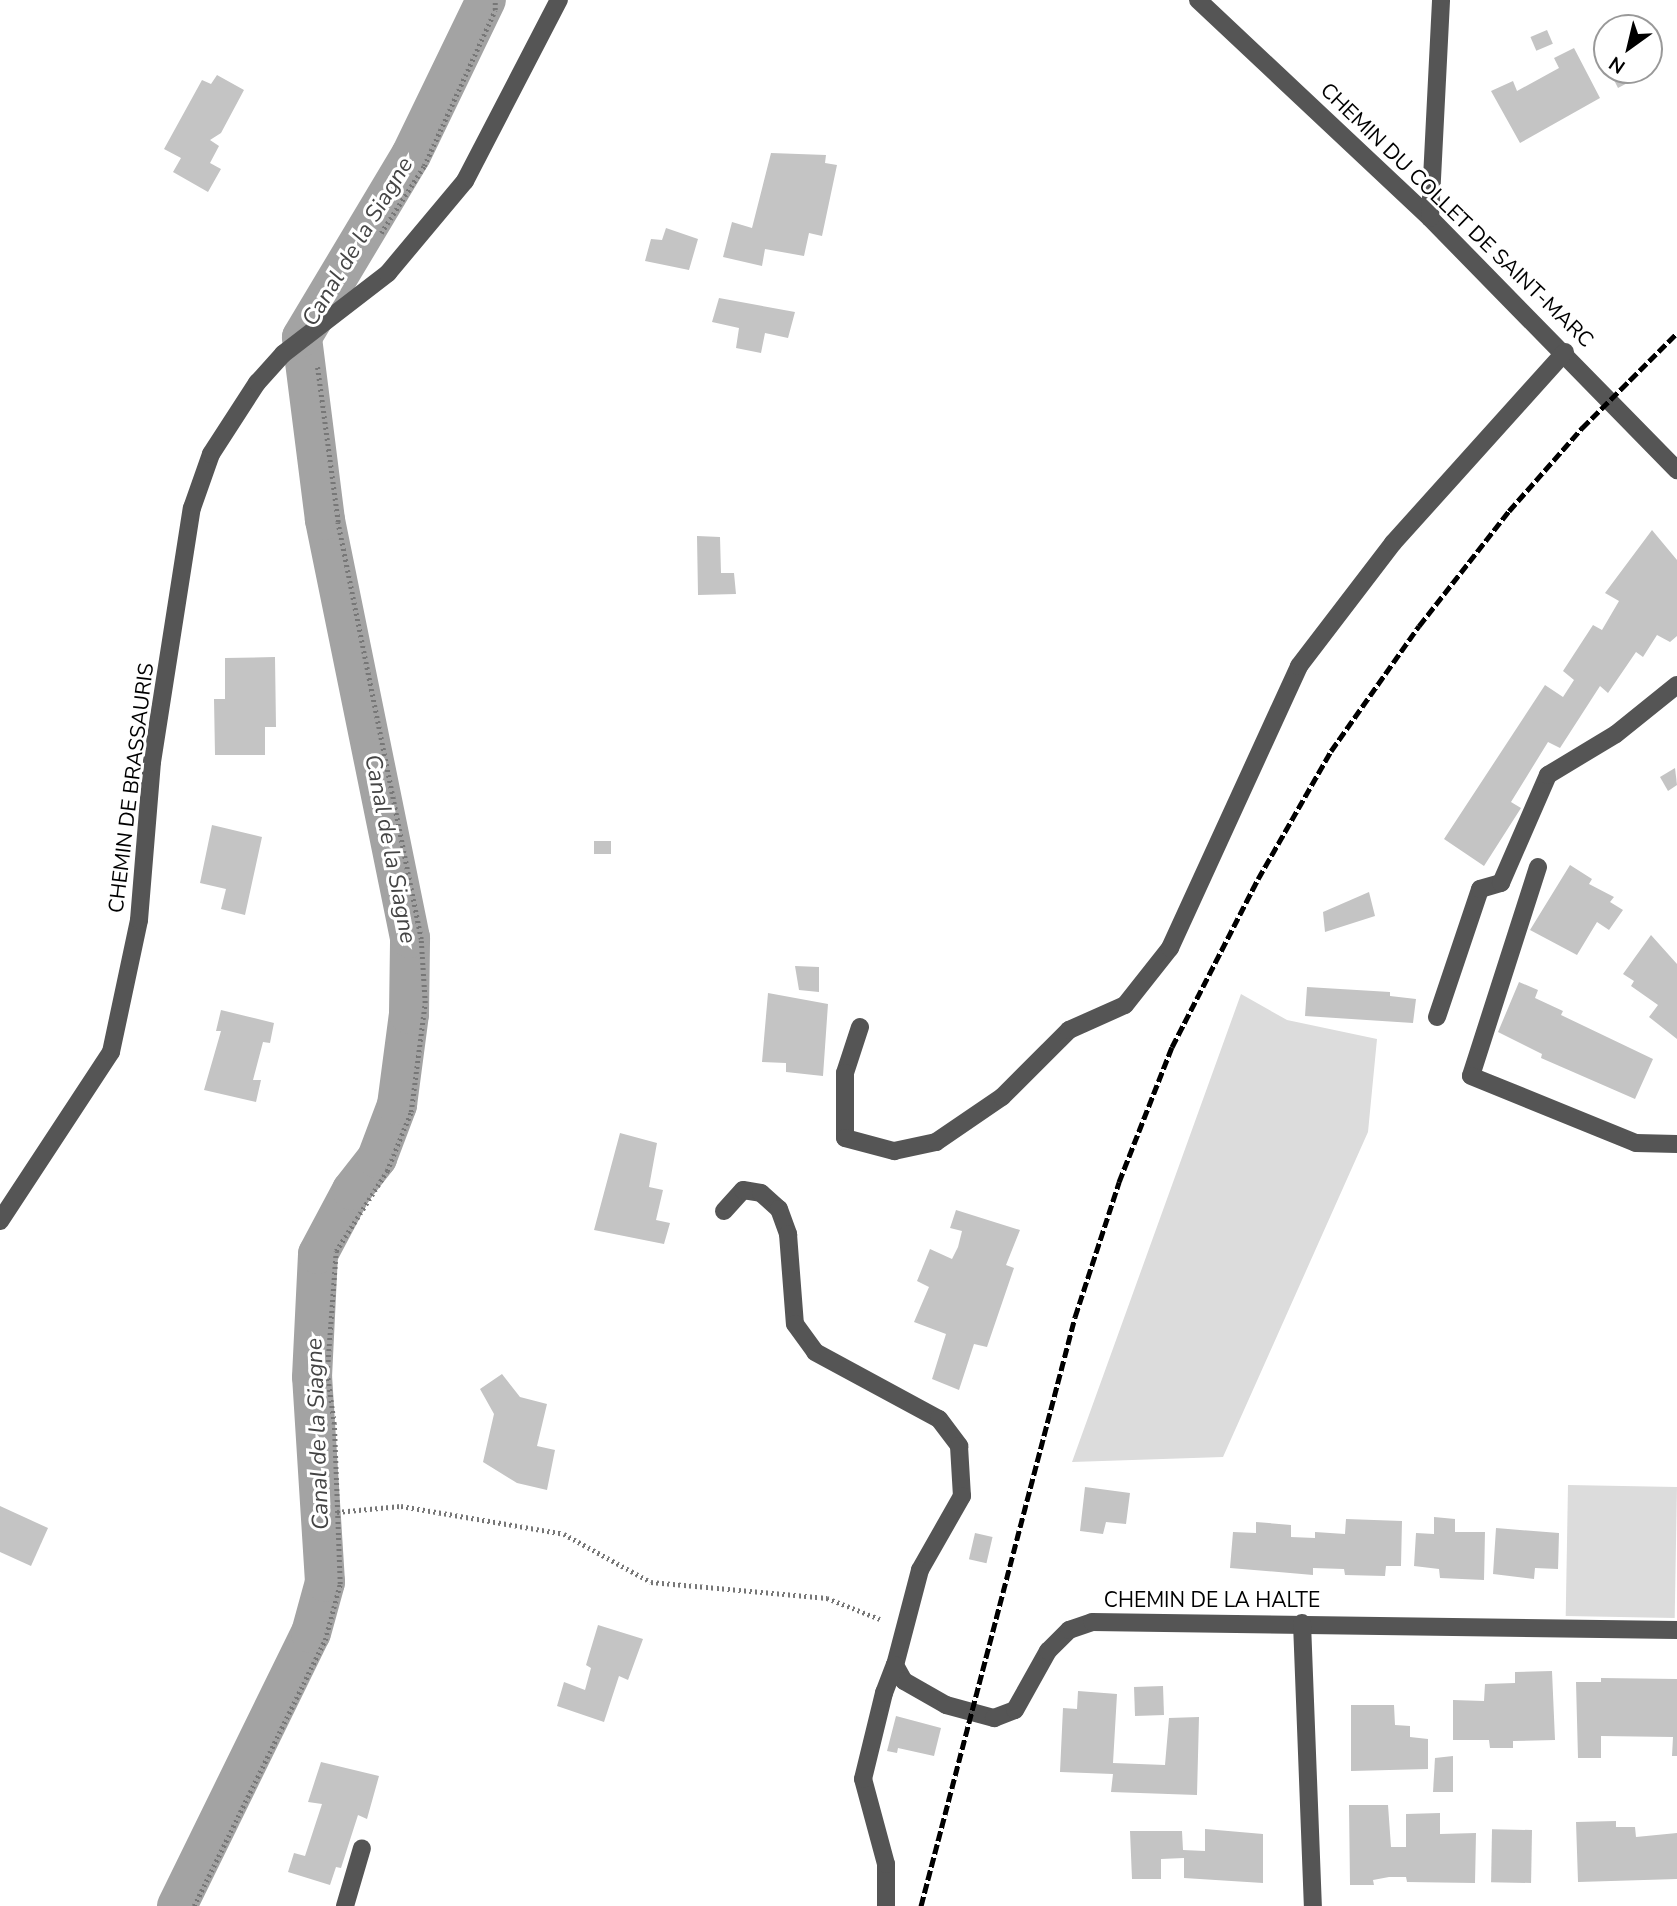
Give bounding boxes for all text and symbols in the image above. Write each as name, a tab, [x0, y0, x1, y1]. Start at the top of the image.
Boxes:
north arrow	[1593, 14, 1663, 84]
text: N	[1604, 50, 1631, 80]
street label: CHEMIN DU COLLET DE SAINT-MARC	[1315, 78, 1599, 352]
water label: Canal de la Siagne	[297, 153, 419, 331]
street label: CHEMIN DE BRASSAURIS	[103, 662, 159, 914]
water label: Canal de la Siagne	[358, 752, 422, 946]
water label: Canal de la Siagne	[301, 1337, 335, 1531]
street label: CHEMIN DE LA HALTE	[1104, 1587, 1320, 1613]

